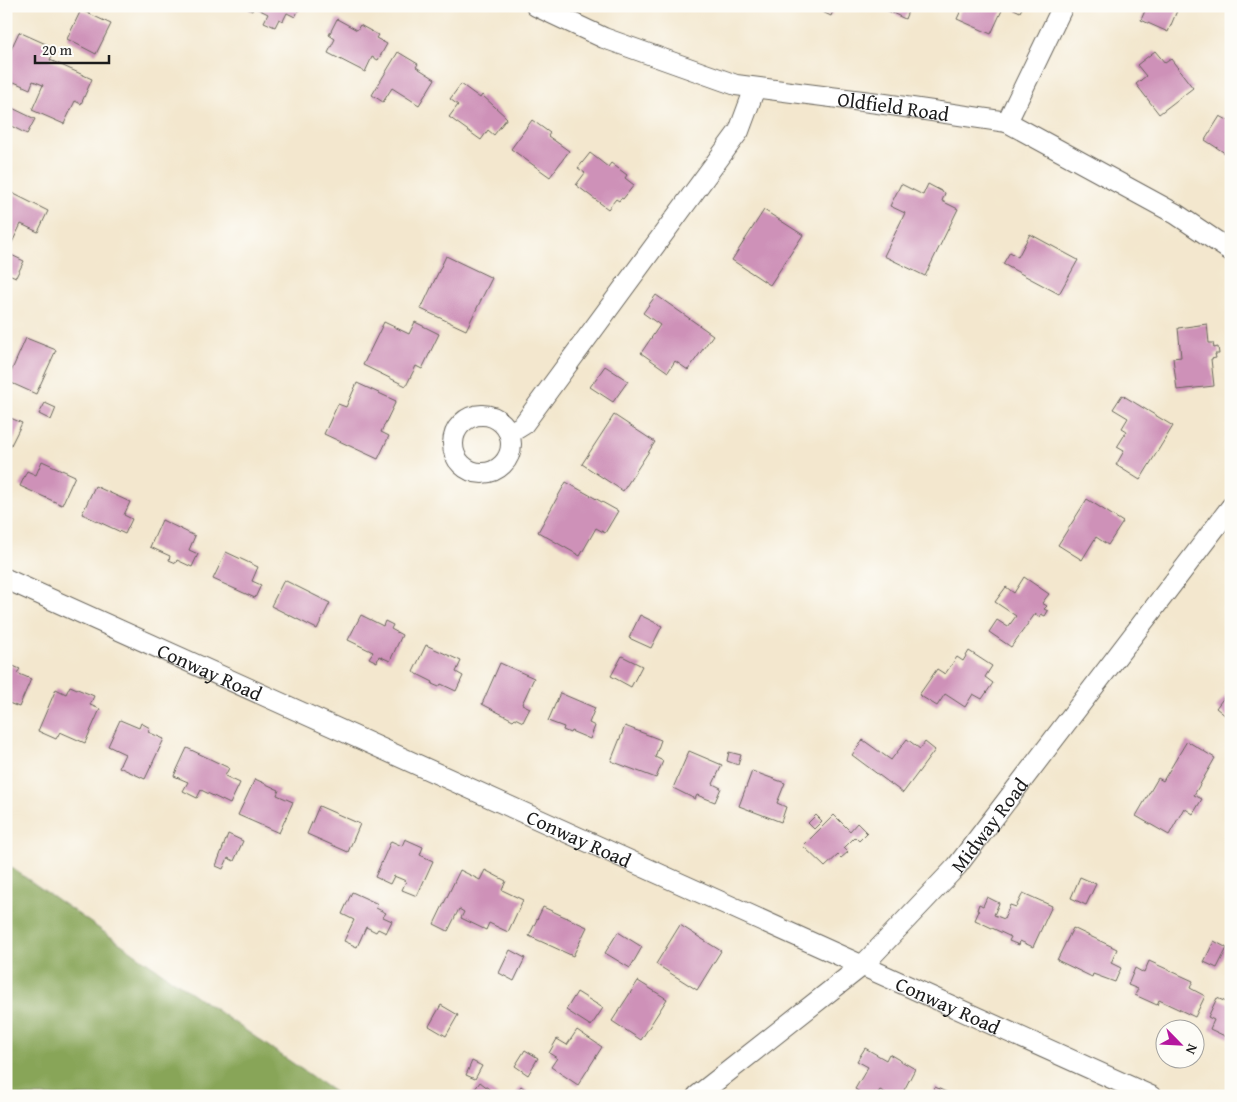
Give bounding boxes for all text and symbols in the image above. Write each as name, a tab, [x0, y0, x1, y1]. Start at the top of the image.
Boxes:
scale bar	[35, 32, 109, 64]
text: 20 m	[42, 39, 73, 60]
street label: Oldfield Road	[836, 84, 951, 128]
street label: Conway Road	[153, 635, 267, 708]
street label: Midway Road	[943, 771, 1034, 878]
street label: Conway Road	[522, 802, 637, 874]
street label: Conway Road	[891, 968, 1006, 1041]
north arrow	[1154, 1020, 1204, 1070]
text: N	[1181, 1041, 1203, 1058]

